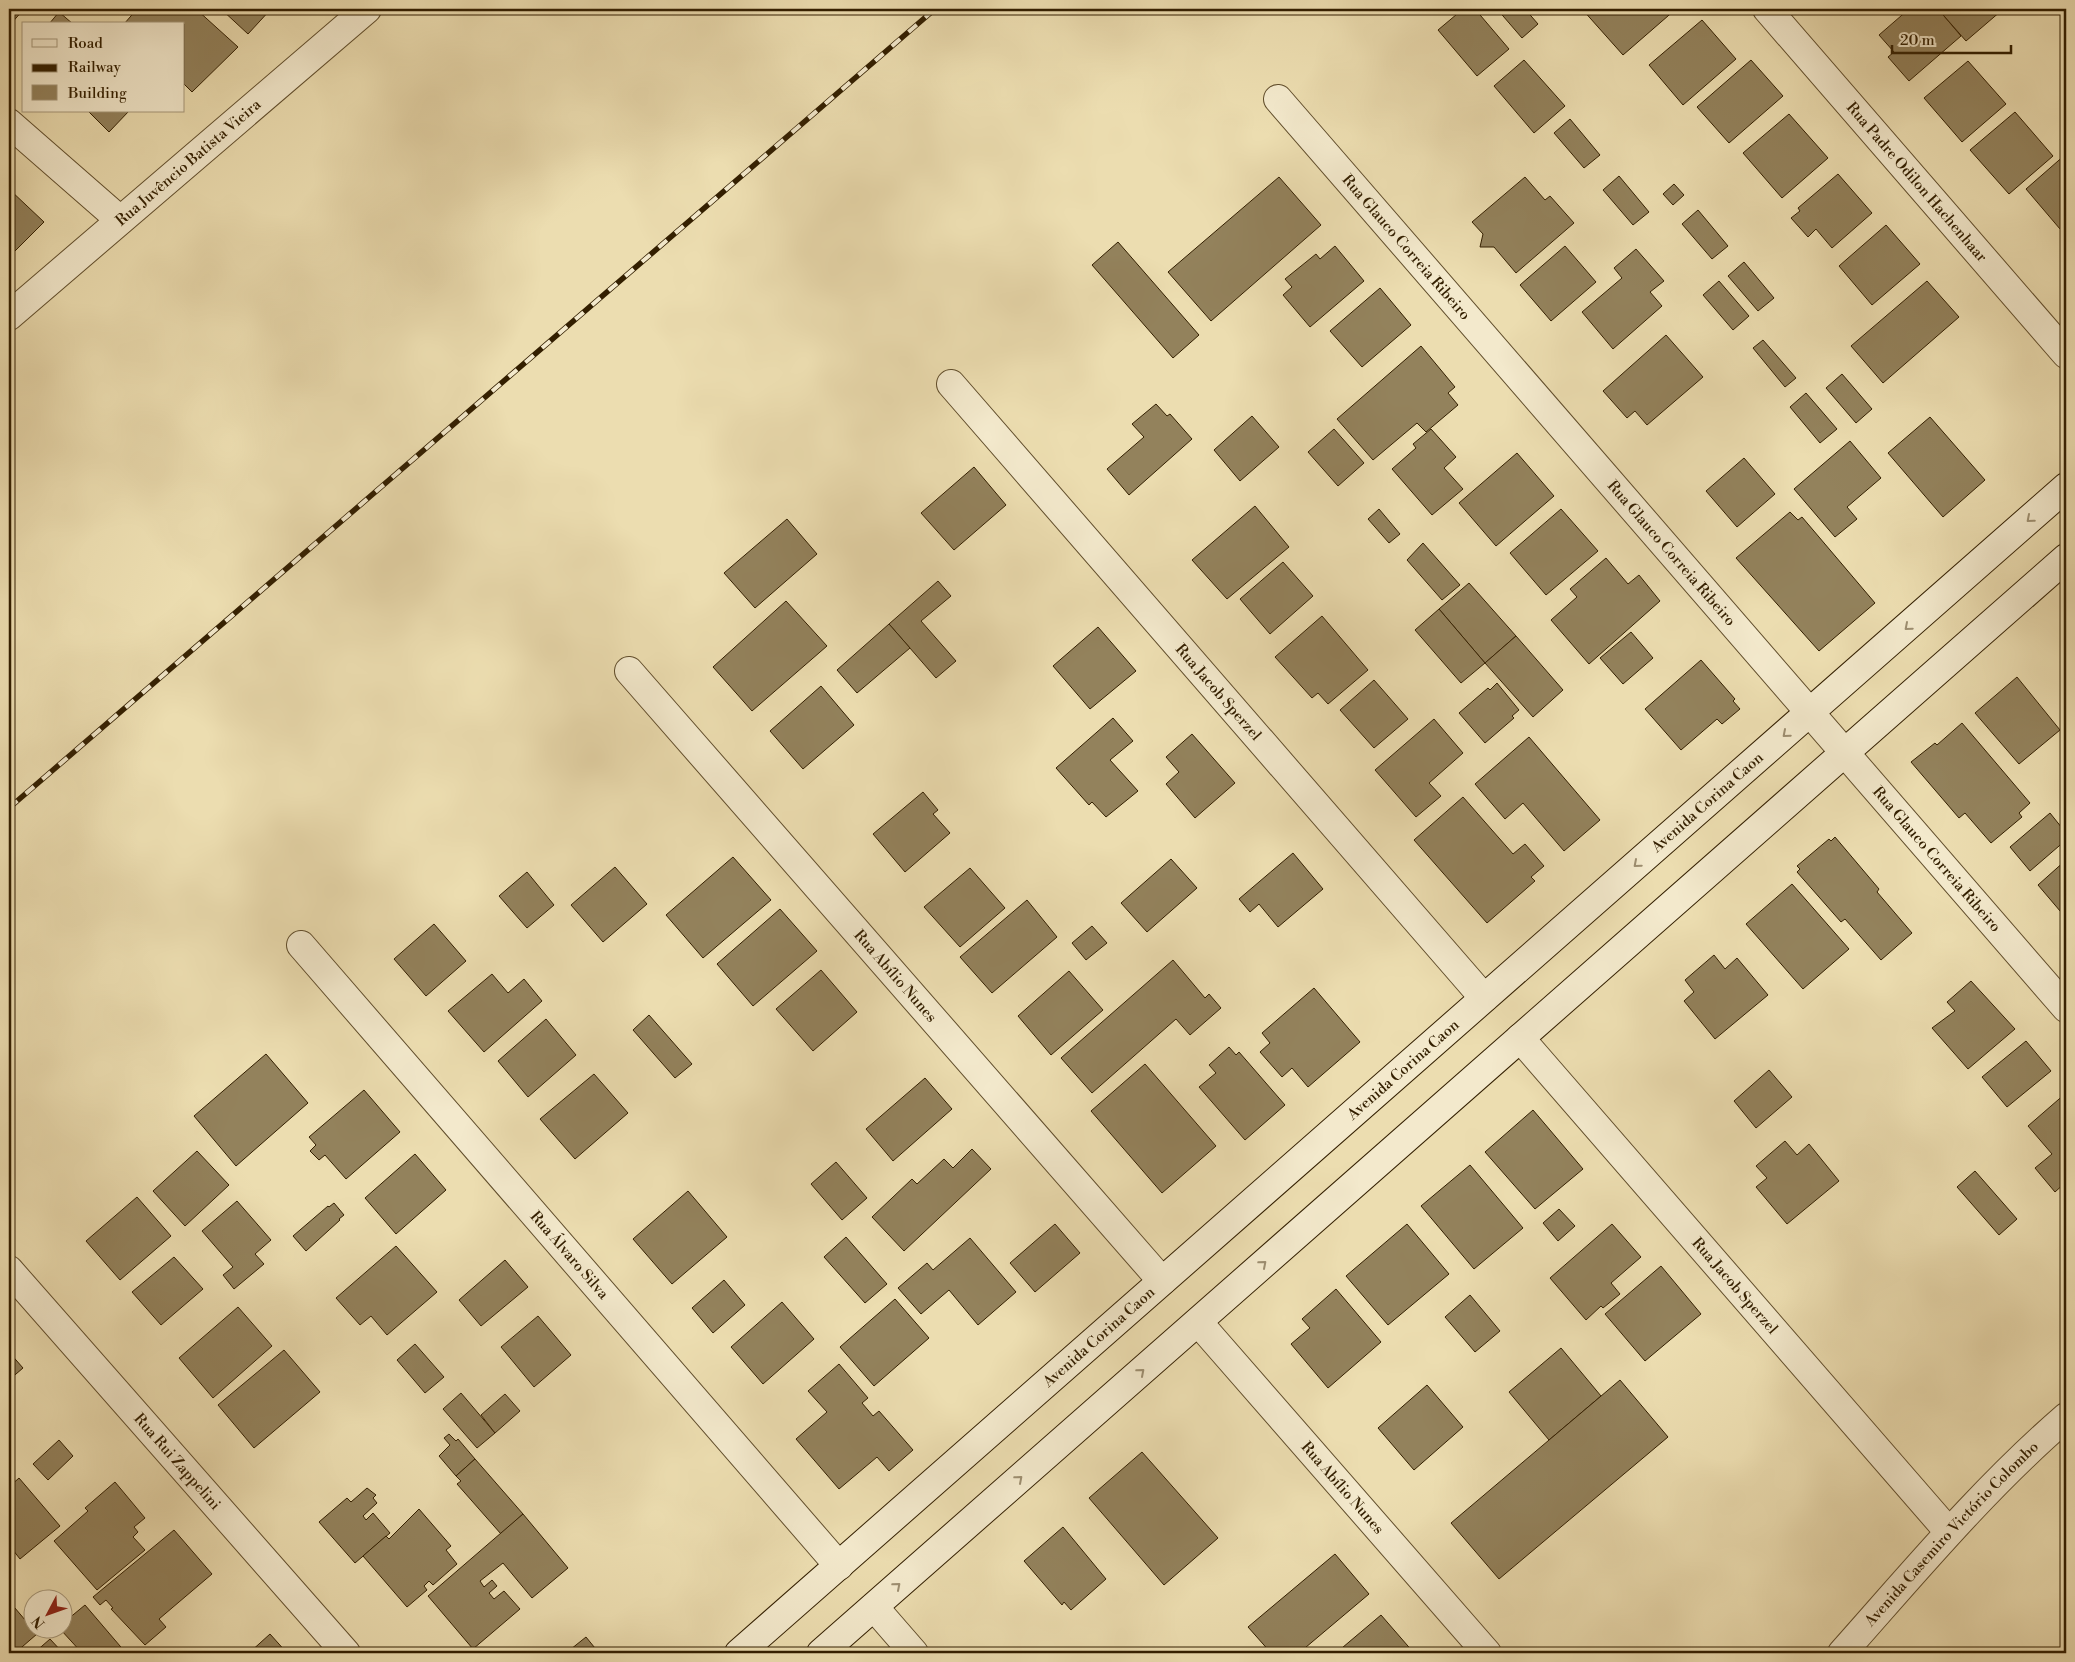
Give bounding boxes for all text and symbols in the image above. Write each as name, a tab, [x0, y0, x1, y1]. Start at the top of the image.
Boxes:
legend	[22, 22, 185, 112]
scale bar	[1892, 22, 2011, 54]
text: 20 m	[1900, 31, 1935, 50]
text: Road	[68, 34, 103, 53]
text: Railway	[68, 58, 122, 77]
text: Building	[67, 84, 127, 103]
street label: Rua Juvêncio Batista Vieira	[112, 95, 265, 230]
street label: Rua Padre Odilon Hachenhaar	[1842, 98, 1992, 266]
street label: Rua Glauco Correia Ribeiro	[1338, 170, 1475, 324]
street label: Rua Glauco Correia Ribeiro	[1603, 476, 1740, 630]
one-way arrow	[2026, 513, 2035, 522]
one-way arrow	[1904, 621, 1913, 630]
street label: Rua Jacob Sperzel	[1171, 640, 1266, 745]
one-way arrow	[1782, 728, 1791, 737]
street label: Avenida Corina Caon	[1647, 748, 1767, 857]
street label: Rua Glauco Correia Ribeiro	[1869, 782, 2005, 936]
one-way arrow	[1634, 858, 1643, 867]
street label: Rua Abílio Nunes	[850, 926, 941, 1026]
street label: Avenida Corina Caon	[1342, 1015, 1463, 1124]
street label: Rua Álvaro Silva	[526, 1207, 613, 1303]
street label: Rua Jacob Sperzel	[1688, 1233, 1783, 1338]
one-way arrow	[1258, 1261, 1267, 1270]
street label: Avenida Corina Caon	[1038, 1282, 1159, 1392]
one-way arrow	[1136, 1369, 1145, 1378]
street label: Rua Rui Zappelini	[130, 1409, 225, 1514]
street label: Rua Abílio Nunes	[1297, 1437, 1388, 1538]
street label: Avenida Casemiro Victório Colombo	[1860, 1437, 2043, 1631]
one-way arrow	[1014, 1476, 1023, 1485]
one-way arrow	[892, 1583, 901, 1592]
north arrow	[22, 1590, 72, 1640]
text: N	[29, 1612, 49, 1632]

